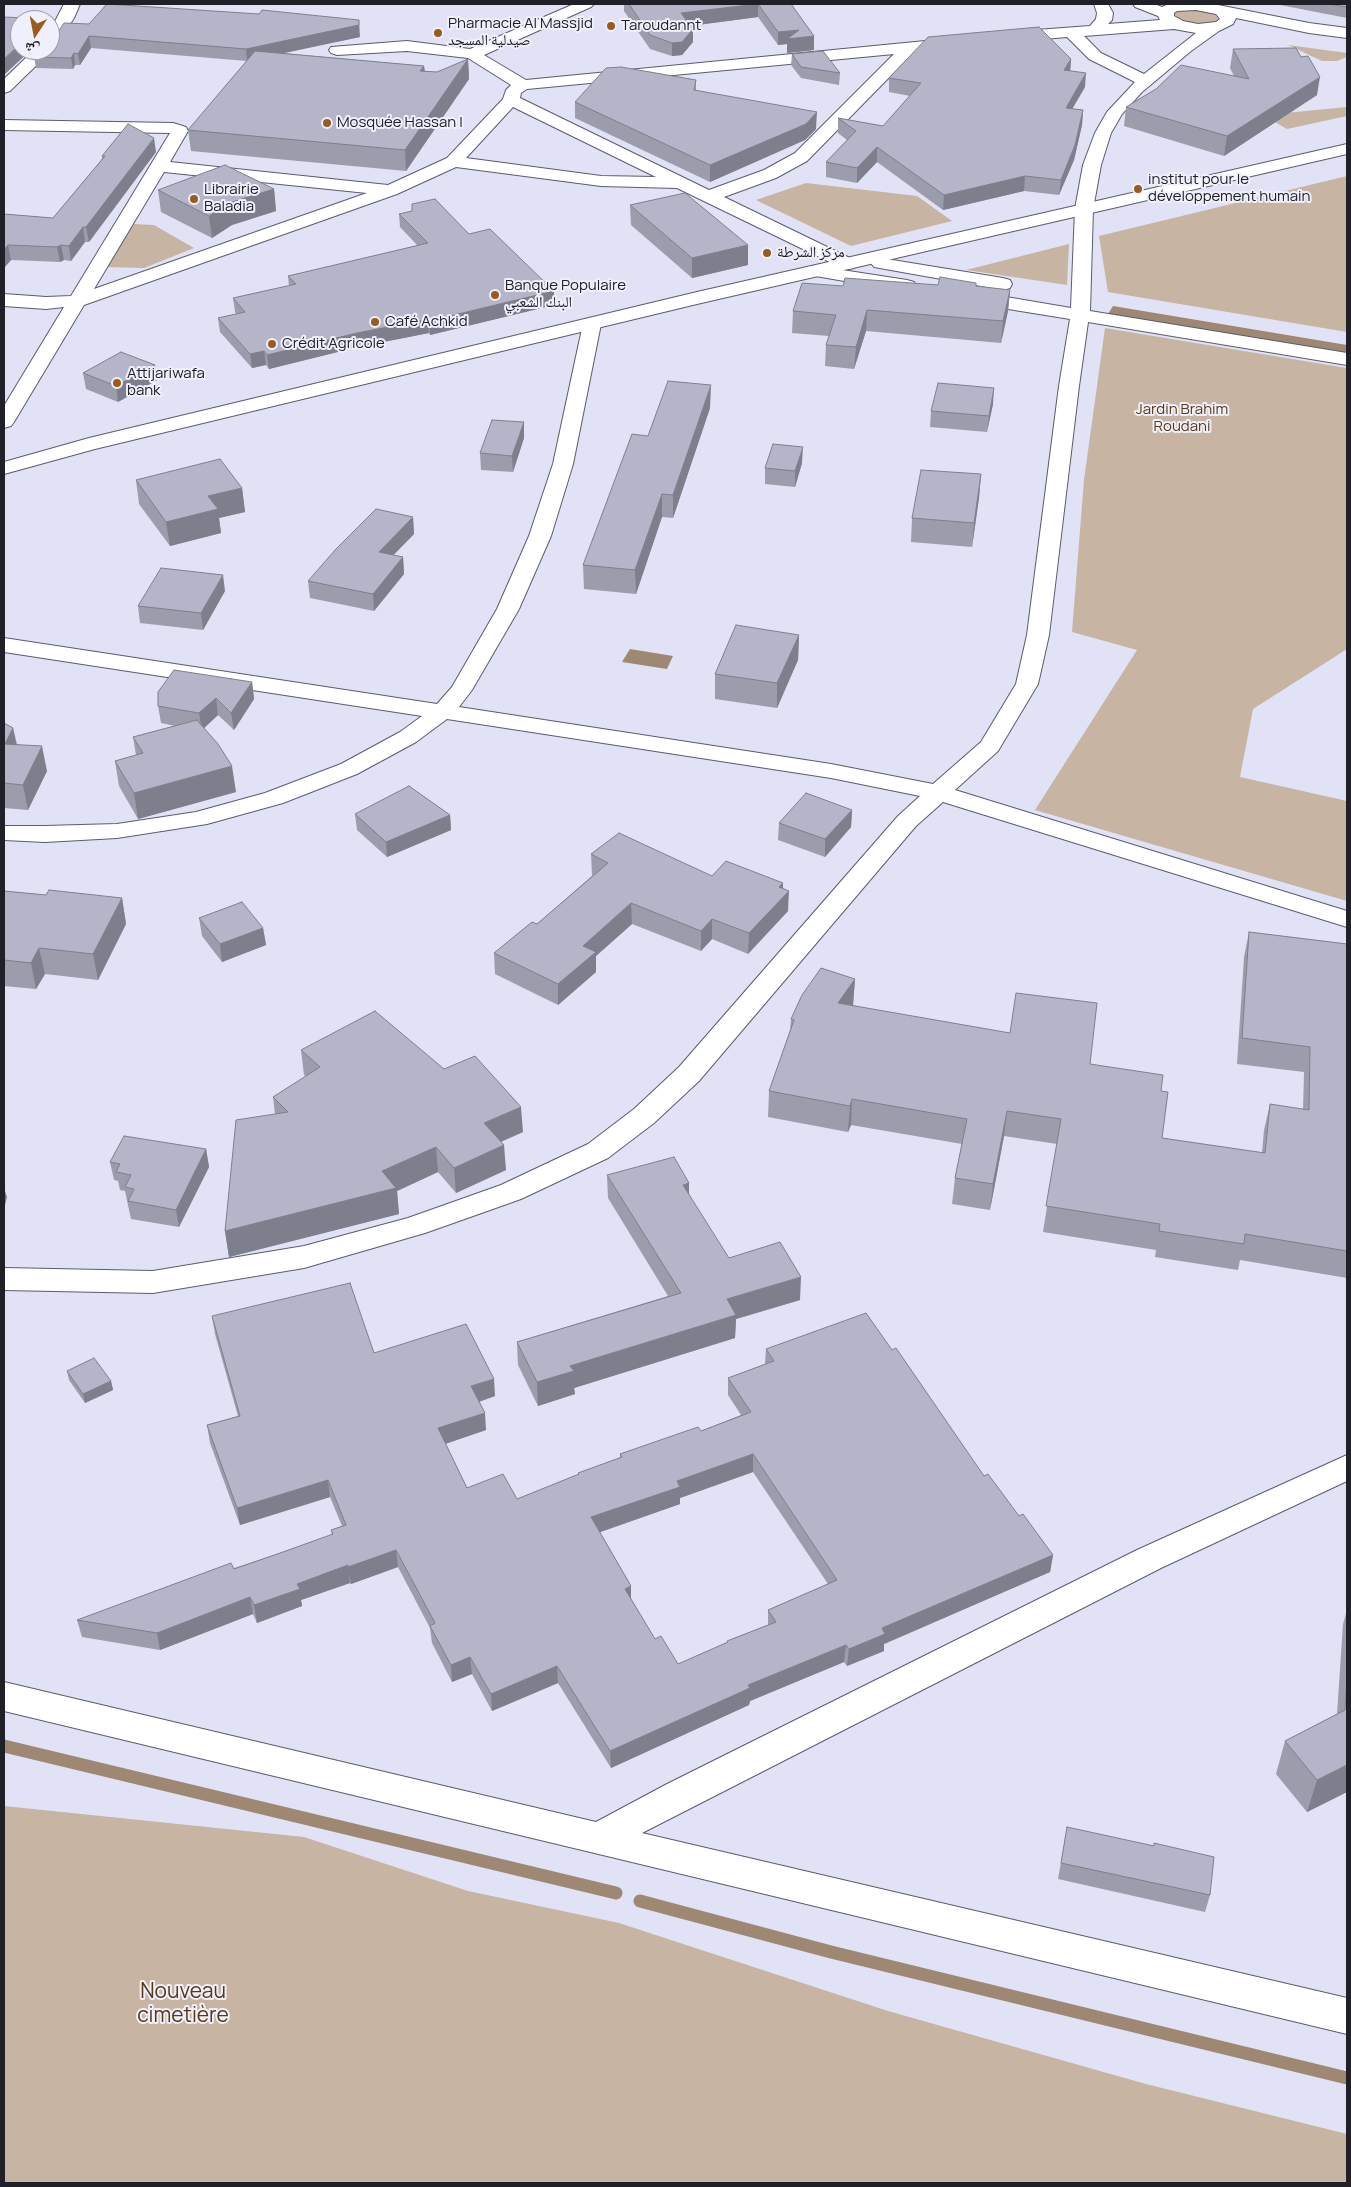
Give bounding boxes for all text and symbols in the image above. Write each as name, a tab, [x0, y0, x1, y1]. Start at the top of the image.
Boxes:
north arrow	[10, 10, 60, 60]
place label: Pharmacie Al Massjid صيدلية المسجد	[448, 15, 593, 50]
place label: Taroudannt	[621, 17, 701, 35]
marker: Taroudannt	[605, 20, 617, 32]
marker: Pharmacie Al Massjid صيدلية المسجد	[432, 27, 444, 39]
text: ش	[23, 38, 41, 60]
place label: Mosquée Hassan I	[337, 114, 463, 132]
marker: Mosquée Hassan I	[321, 117, 333, 129]
place label: institut pour le développement humain	[1148, 171, 1311, 206]
place label: Librairie Baladia	[204, 181, 259, 216]
marker: institut pour le développement humain	[1132, 183, 1144, 195]
marker: Librairie Baladia	[188, 193, 200, 205]
place label: مركز الشرطة	[777, 244, 845, 262]
marker: مركز الشرطة	[761, 247, 773, 259]
place label: Banque Populaire البنك الشعبي	[505, 277, 626, 312]
marker: Banque Populaire البنك الشعبي	[489, 289, 501, 301]
place label: Café Achkid	[385, 313, 468, 331]
marker: Café Achkid	[369, 316, 381, 328]
place label: Crédit Agricole	[282, 335, 385, 353]
marker: Crédit Agricole	[266, 338, 278, 350]
place label: Attijariwafa bank	[127, 365, 205, 400]
marker: Attijariwafa bank	[111, 377, 123, 389]
park label: Jardin Brahim Roudani	[1136, 401, 1228, 436]
park label: Nouveau cimetière	[137, 1979, 229, 2029]

